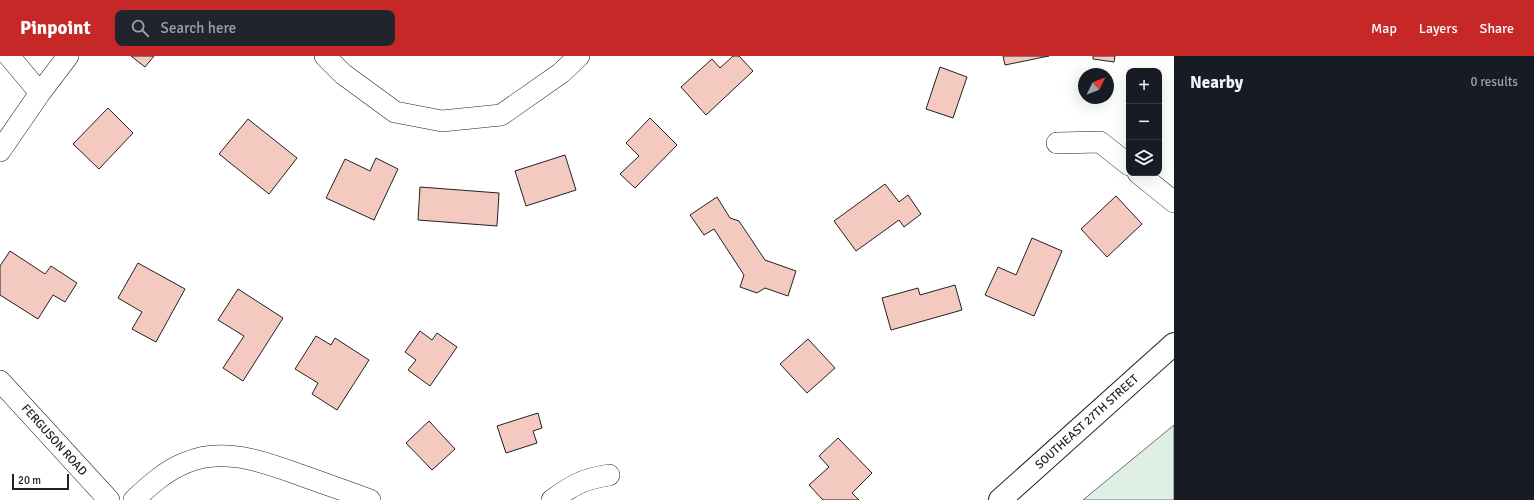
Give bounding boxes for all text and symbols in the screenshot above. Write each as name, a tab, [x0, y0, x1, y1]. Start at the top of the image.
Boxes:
search box	[115, 10, 395, 46]
text: Pinpoint	[20, 16, 91, 40]
icon: search	[129, 17, 151, 39]
text: Search here	[161, 19, 236, 37]
text: Map	[1371, 20, 1397, 37]
text: Layers	[1419, 20, 1458, 37]
text: Share	[1480, 20, 1514, 37]
north arrow	[1078, 68, 1114, 104]
map controls	[1126, 68, 1162, 176]
button: +	[1126, 68, 1162, 104]
text: Nearby	[1190, 72, 1243, 93]
text: 0 results	[1470, 74, 1518, 90]
button: −	[1126, 104, 1162, 140]
button: layers	[1126, 140, 1162, 176]
street label: SOUTHEAST 27TH STREET	[1032, 371, 1142, 472]
street label: FERGUSON ROAD	[18, 401, 90, 479]
scale bar	[12, 472, 69, 491]
text: 20 m	[18, 474, 41, 487]

